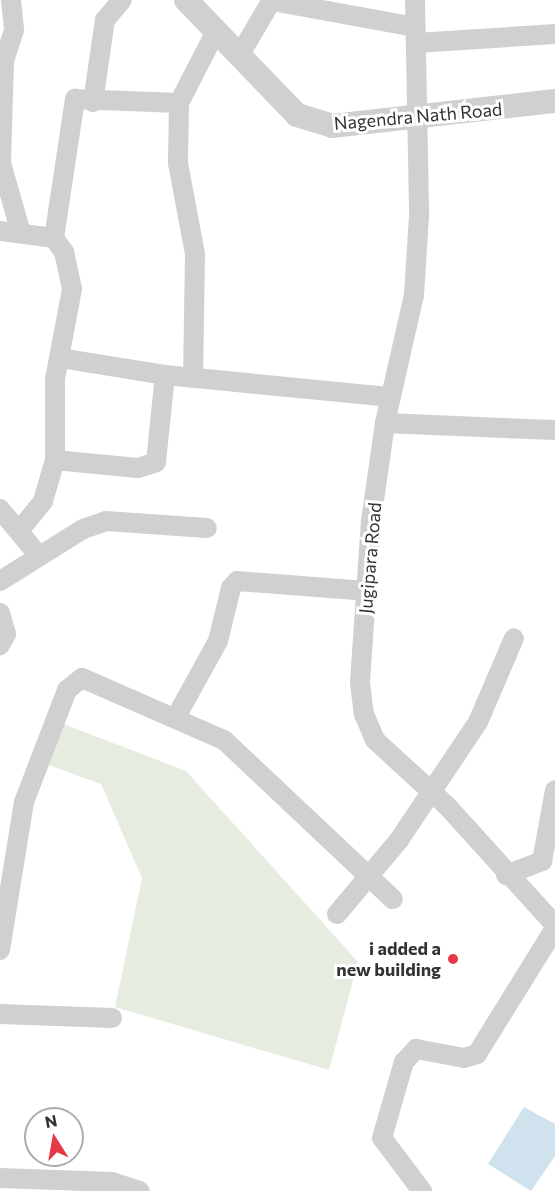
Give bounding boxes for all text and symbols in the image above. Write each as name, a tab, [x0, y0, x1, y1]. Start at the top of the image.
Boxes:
street label: Nagendra Nath Road	[333, 98, 503, 134]
street label: Jugipara Road	[354, 501, 386, 615]
place label: i added a new building	[336, 938, 441, 980]
marker: i added a new building	[446, 952, 460, 966]
north arrow	[24, 1107, 84, 1167]
text: N	[43, 1110, 59, 1131]

